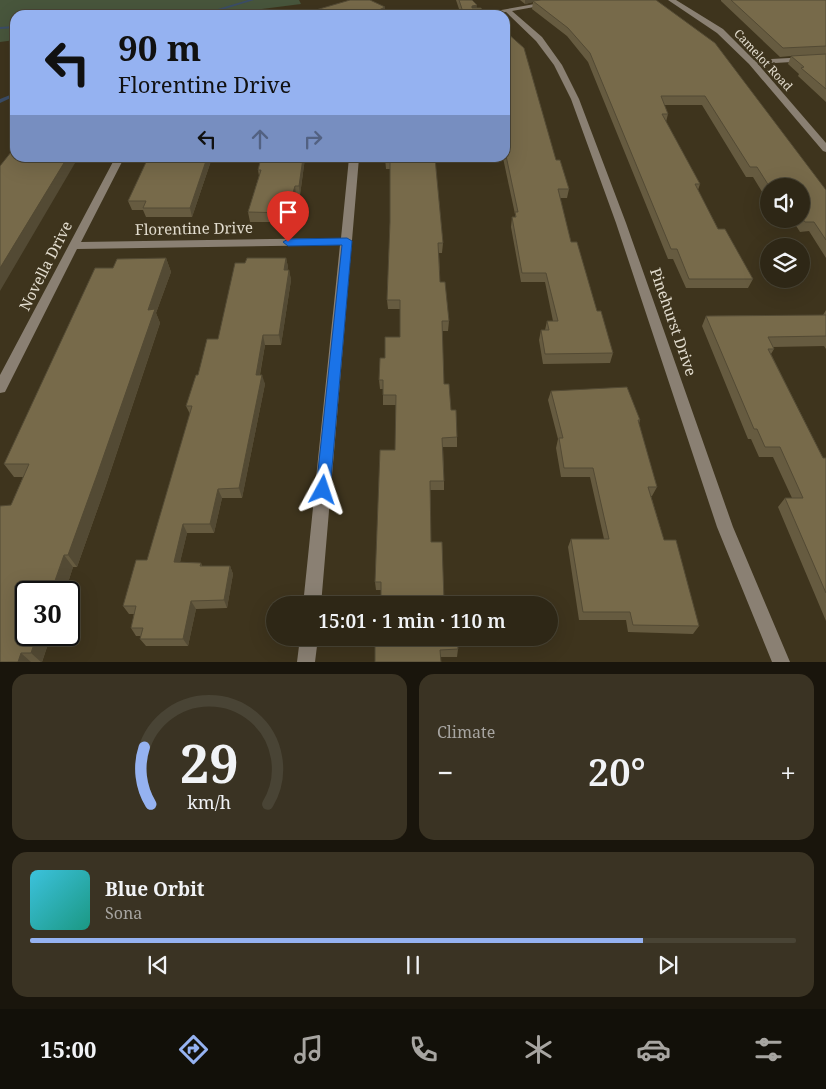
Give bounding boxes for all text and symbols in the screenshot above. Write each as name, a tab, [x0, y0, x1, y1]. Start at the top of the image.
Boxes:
text: 90 m	[118, 24, 201, 71]
street label: Camelot Road	[730, 25, 797, 95]
icon: left	[35, 30, 100, 95]
text: Florentine Drive	[118, 69, 291, 99]
icon: left	[193, 125, 221, 153]
icon: ahead	[246, 125, 274, 153]
icon: right	[299, 125, 327, 153]
map controls	[760, 178, 810, 288]
button: sound	[760, 178, 810, 228]
pin	[267, 191, 309, 242]
icon: arrive	[274, 198, 302, 226]
street label: Novella Drive	[14, 217, 76, 314]
street label: Florentine Drive	[135, 217, 253, 239]
button: layers	[760, 238, 810, 288]
street label: Pinehurst Drive	[646, 265, 702, 378]
position arrow	[296, 463, 348, 515]
speed limit sign: 30	[15, 581, 80, 646]
text: 15:01 · 1 min · 110 m	[318, 608, 506, 634]
text: Climate	[437, 721, 495, 743]
text: 29	[180, 727, 239, 798]
text: 20°	[588, 745, 646, 797]
text: −	[437, 753, 453, 791]
text: +	[780, 753, 796, 791]
text: km/h	[188, 790, 231, 814]
text: Blue Orbit	[105, 876, 205, 902]
text: Sona	[105, 902, 142, 924]
icon: previous	[144, 951, 172, 979]
icon: pause	[399, 951, 427, 979]
icon: next	[654, 951, 682, 979]
icon: directions	[176, 1032, 211, 1067]
icon: music	[291, 1032, 326, 1067]
icon: phone	[406, 1032, 441, 1067]
icon: climate	[521, 1032, 556, 1067]
icon: car	[636, 1032, 671, 1067]
icon: filters	[751, 1032, 786, 1067]
text: 15:00	[40, 1034, 96, 1064]

